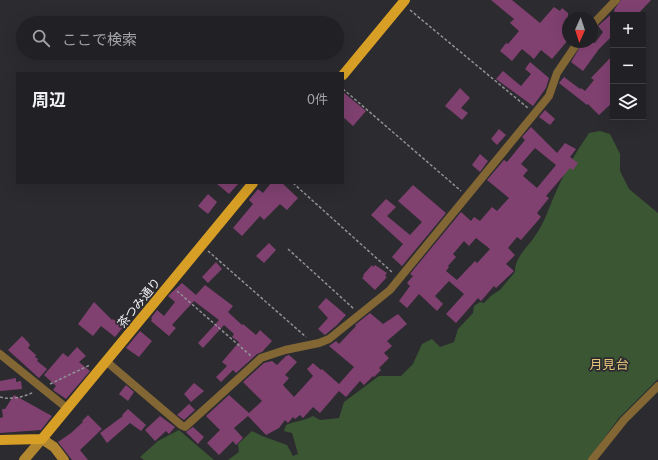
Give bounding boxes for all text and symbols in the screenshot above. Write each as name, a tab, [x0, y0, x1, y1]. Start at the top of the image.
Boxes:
north arrow	[562, 12, 598, 48]
map controls	[610, 12, 646, 120]
button: +	[610, 12, 646, 48]
search box	[16, 16, 344, 60]
icon: search	[30, 27, 52, 49]
text: ここで検索	[62, 31, 137, 48]
button: −	[610, 48, 646, 84]
button: layers	[610, 84, 646, 120]
text: 周辺	[32, 90, 66, 110]
text: 0件	[307, 92, 328, 107]
street label: 茶つみ通り	[115, 275, 163, 331]
district label: 月見台	[589, 357, 629, 372]

